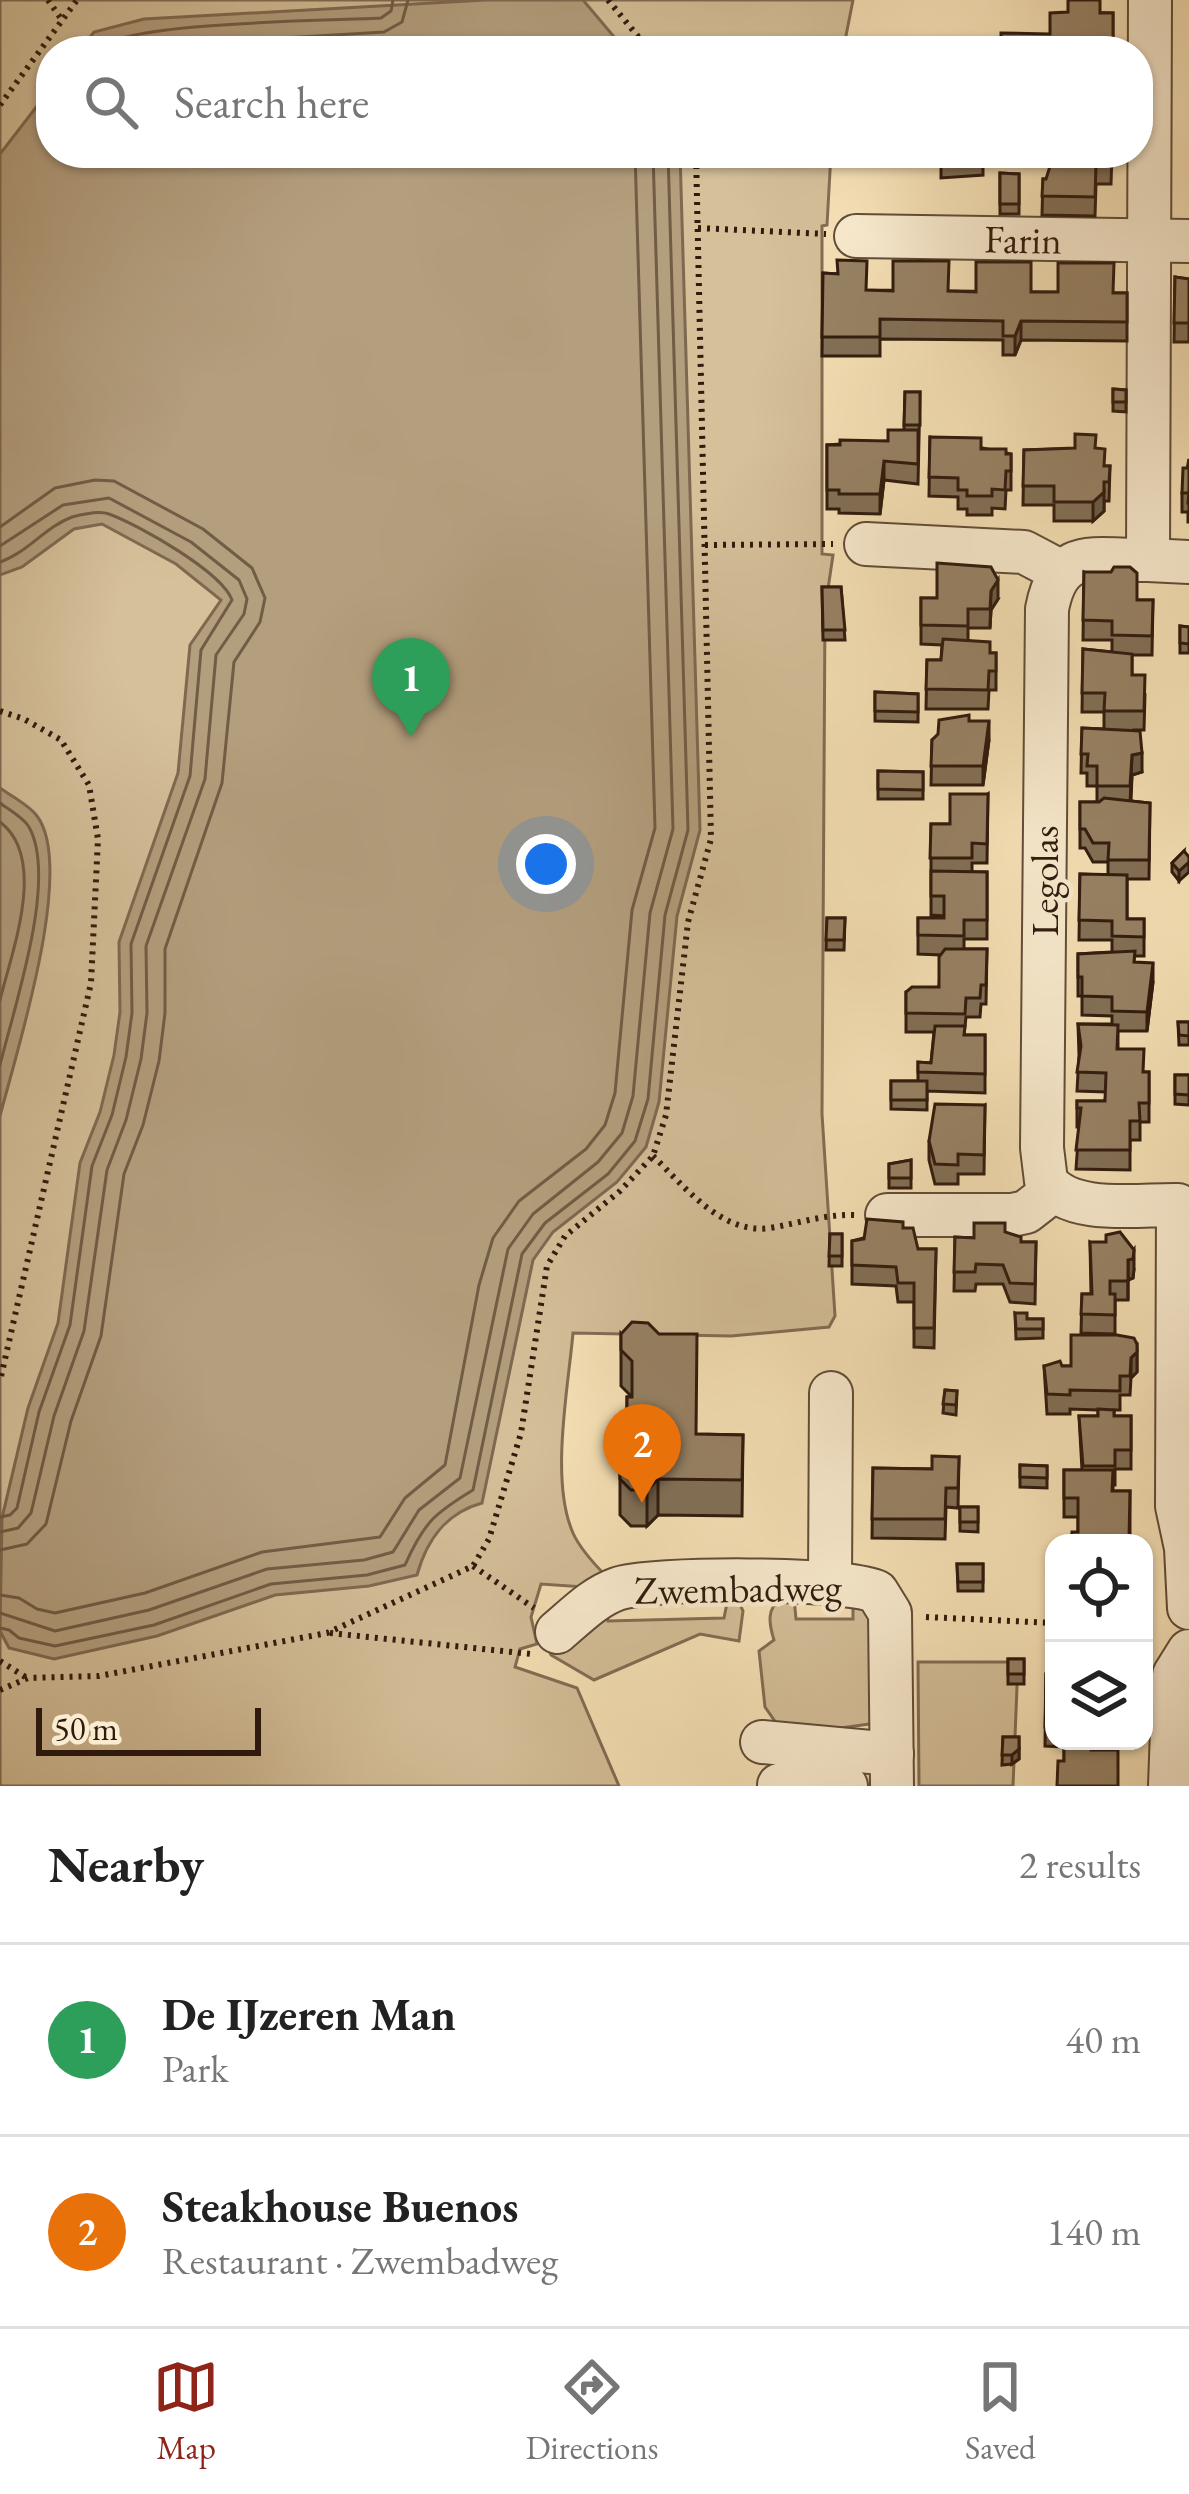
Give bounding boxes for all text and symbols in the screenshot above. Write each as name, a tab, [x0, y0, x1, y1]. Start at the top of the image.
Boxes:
search box	[36, 36, 1153, 168]
icon: search	[78, 69, 144, 135]
text: Search here	[174, 73, 369, 131]
street label: Farin	[984, 213, 1062, 266]
pin: 1	[372, 638, 450, 737]
street label: Legolas	[1019, 825, 1070, 937]
your location	[516, 834, 576, 894]
pin: 2	[603, 1404, 681, 1503]
map controls	[1045, 1534, 1153, 1750]
button: locate	[1045, 1534, 1153, 1642]
street label: Zwembadweg	[634, 1561, 843, 1616]
button: layers	[1045, 1642, 1153, 1750]
scale bar	[36, 1702, 261, 1755]
text: 50 m	[54, 1707, 118, 1750]
text: Nearby	[48, 1831, 204, 1897]
text: 2 results	[1019, 1839, 1141, 1890]
text: De IJzeren Man	[162, 1985, 456, 2043]
text: 1	[77, 2014, 97, 2065]
text: 40 m	[1065, 2014, 1141, 2065]
text: Park	[162, 2043, 228, 2094]
text: Steakhouse Buenos	[162, 2177, 518, 2235]
text: 2	[77, 2206, 97, 2257]
text: 140 m	[1047, 2206, 1141, 2257]
text: Restaurant · Zwembadweg	[162, 2235, 558, 2286]
tab: Map	[153, 2354, 219, 2469]
tab: Directions	[526, 2354, 659, 2469]
tab: Saved	[965, 2354, 1036, 2469]

